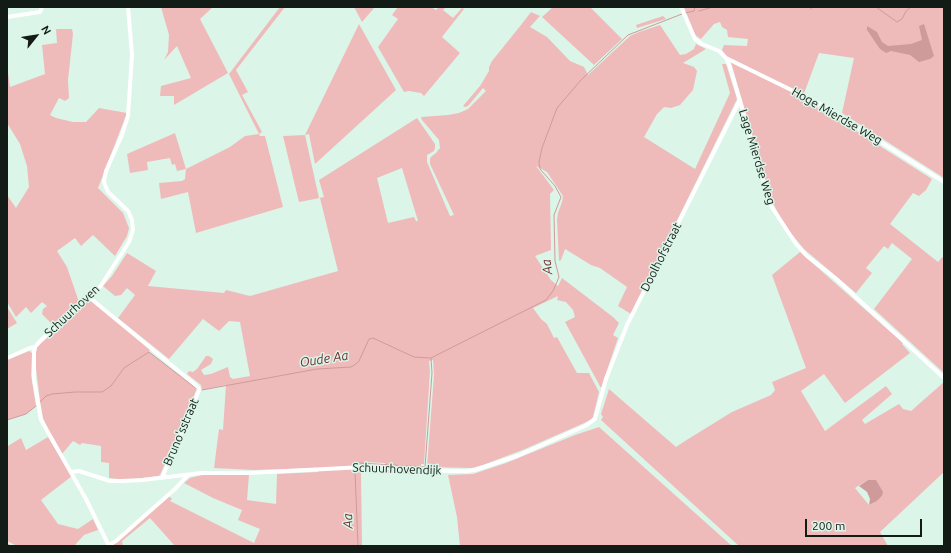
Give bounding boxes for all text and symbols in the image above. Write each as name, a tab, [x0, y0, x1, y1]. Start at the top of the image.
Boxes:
north arrow	[16, 16, 56, 56]
text: N	[39, 23, 54, 37]
street label: Hoge Mierdse Weg	[789, 84, 885, 148]
street label: Lage Mierdse Weg	[736, 108, 778, 206]
street label: Doolhofstraat	[637, 220, 685, 294]
water label: Aa	[538, 258, 556, 276]
street label: Schuurhoven	[41, 282, 103, 340]
water label: Oude Aa	[299, 347, 349, 371]
street label: Bruno'sstraat	[160, 396, 202, 468]
street label: Schuurhovendijk	[352, 460, 442, 478]
scale bar	[807, 511, 924, 537]
water label: Aa	[340, 513, 356, 529]
text: 200 m	[812, 519, 845, 532]

